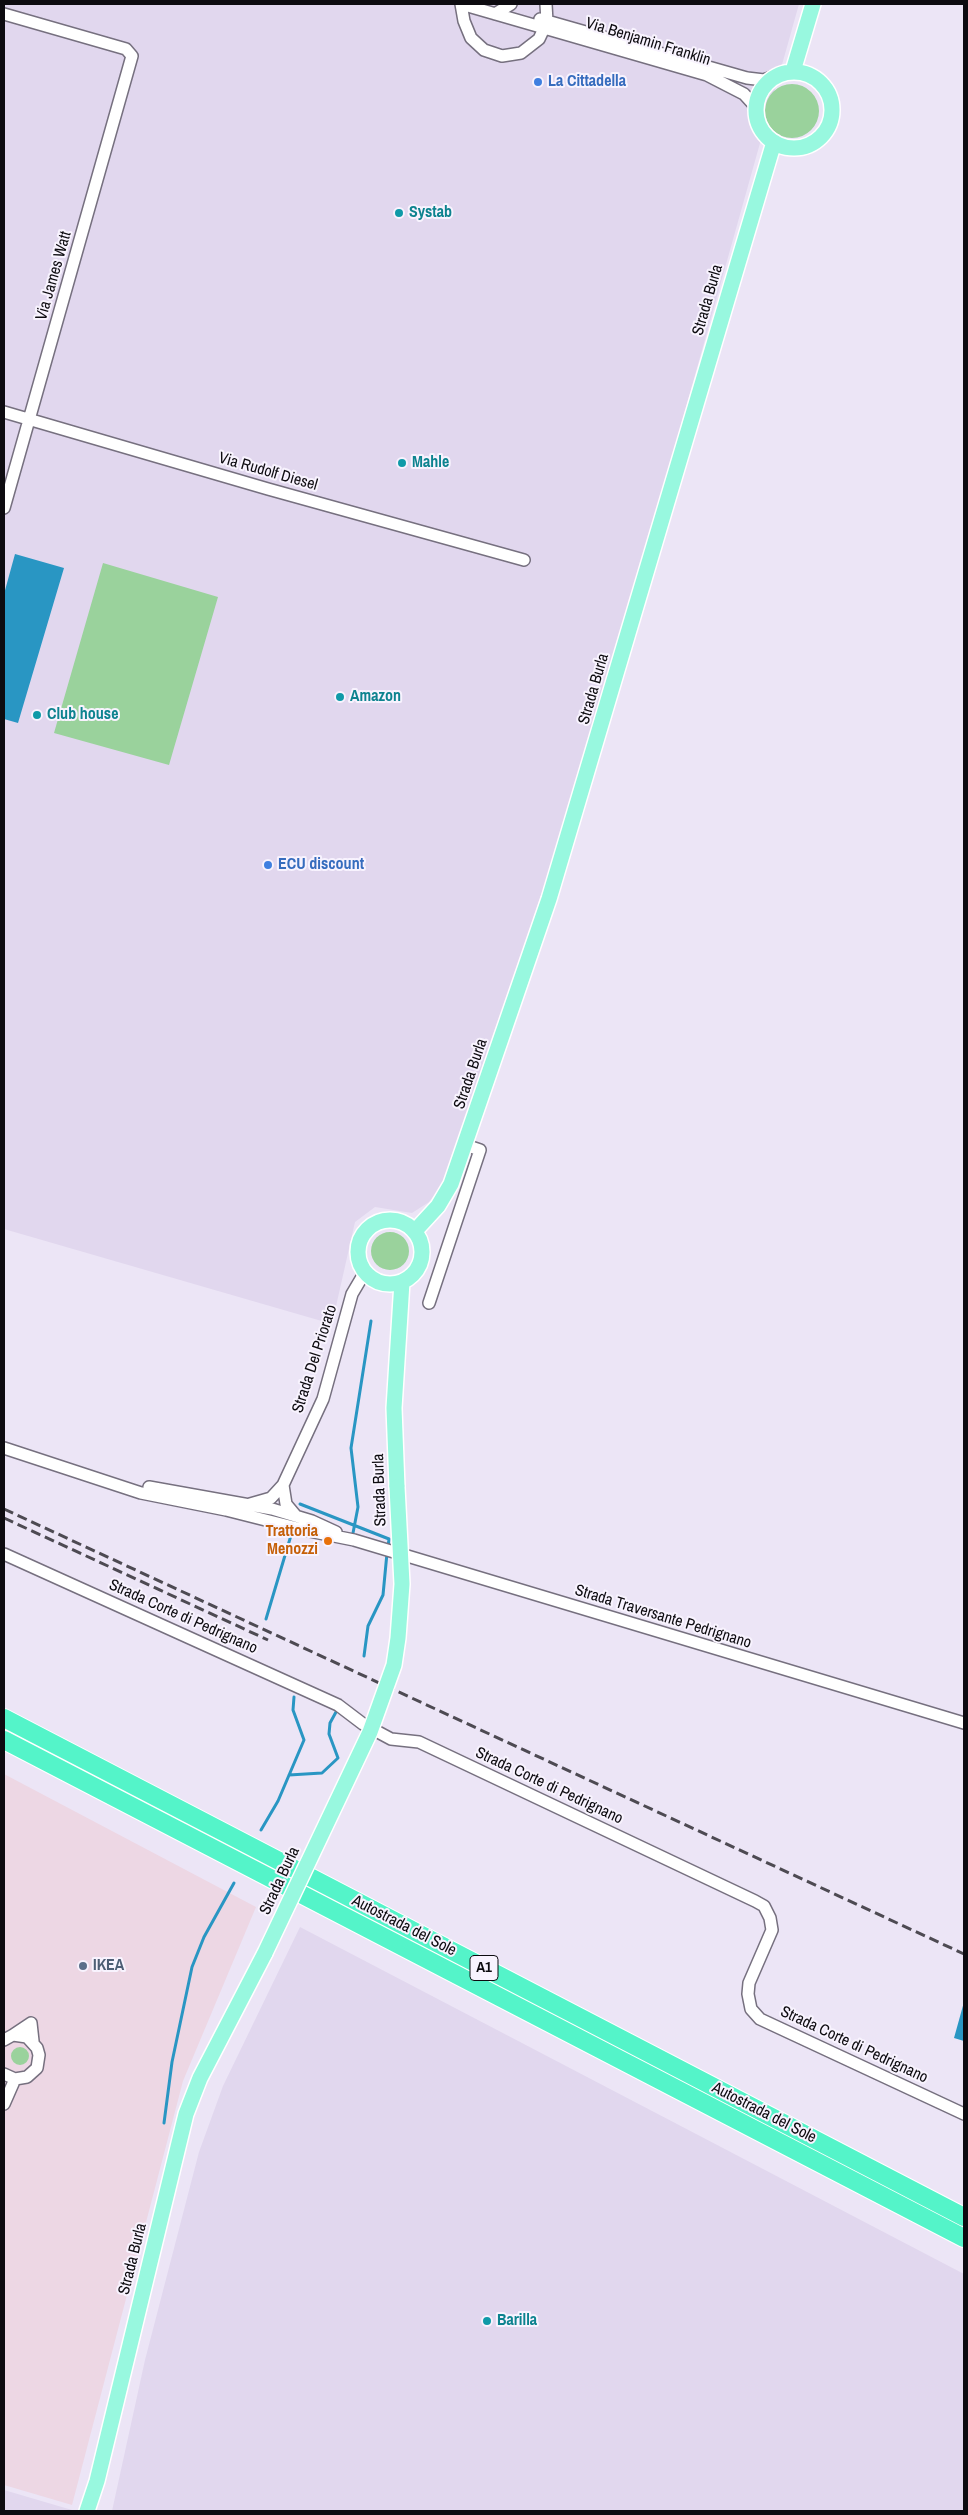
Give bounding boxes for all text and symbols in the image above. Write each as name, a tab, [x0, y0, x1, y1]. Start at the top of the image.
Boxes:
street label: Via Benjamin Franklin	[583, 14, 713, 70]
place label: La Cittadella	[548, 72, 626, 92]
marker: La Cittadella	[532, 76, 544, 88]
place label: Systab	[409, 203, 452, 223]
marker: Systab	[393, 207, 405, 219]
street label: Via James Watt	[32, 229, 76, 323]
street label: Strada Burla	[689, 262, 727, 338]
street label: Via Rudolf Diesel	[216, 449, 320, 495]
place label: Mahle	[412, 453, 449, 473]
marker: Mahle	[396, 457, 408, 469]
street label: Strada Burla	[575, 651, 613, 727]
place label: Amazon	[350, 687, 401, 707]
marker: Amazon	[334, 691, 346, 703]
place label: Club house	[47, 705, 118, 725]
marker: Club house	[31, 709, 43, 721]
place label: ECU discount	[278, 855, 364, 875]
marker: ECU discount	[262, 859, 274, 871]
street label: Strada Burla	[450, 1036, 492, 1112]
street label: Strada Del Priorato	[289, 1303, 341, 1415]
street label: Strada Burla	[369, 1453, 391, 1527]
place label: Trattoria Menozzi	[266, 1522, 318, 1560]
marker: Trattoria Menozzi	[322, 1535, 334, 1547]
street label: Strada Corte di Pedrignano	[106, 1576, 260, 1658]
street label: Strada Traversante Pedrignano	[573, 1581, 753, 1653]
street label: Strada Corte di Pedrignano	[472, 1743, 626, 1829]
street label: Strada Burla	[256, 1844, 304, 1918]
street label: Autostrada del Sole	[349, 1891, 459, 1961]
place label: IKEA	[93, 1956, 124, 1976]
road number: A1	[470, 1956, 498, 1980]
marker: IKEA	[77, 1960, 89, 1972]
street label: Strada Corte di Pedrignano	[777, 2002, 931, 2088]
street label: Autostrada del Sole	[709, 2078, 819, 2148]
street label: Strada Burla	[115, 2221, 151, 2297]
place label: Barilla	[497, 2311, 537, 2331]
marker: Barilla	[481, 2315, 493, 2327]

